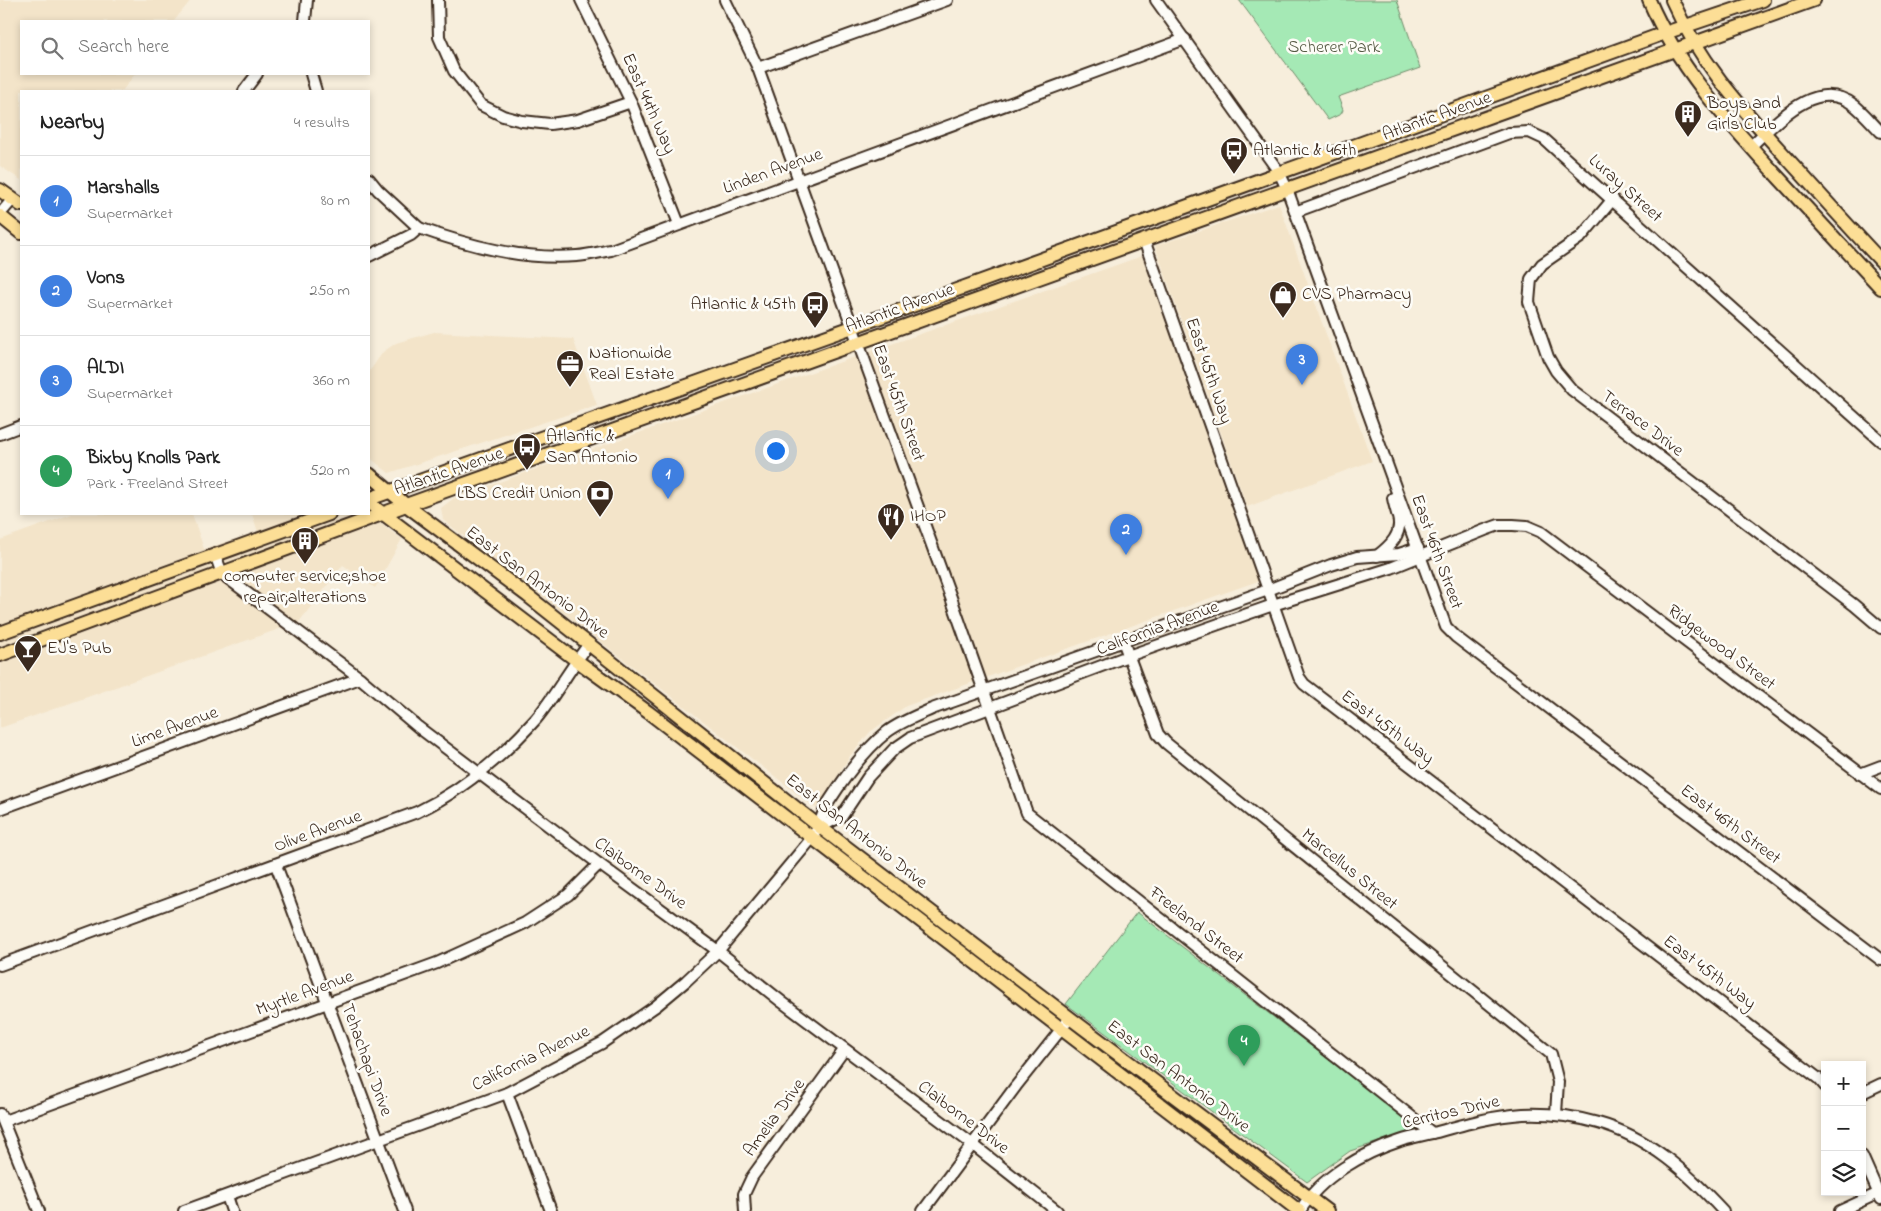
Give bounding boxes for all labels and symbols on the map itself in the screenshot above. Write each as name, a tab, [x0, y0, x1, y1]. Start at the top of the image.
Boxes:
park label: Scherer Park	[1288, 35, 1380, 61]
street label: East 44th Way	[614, 49, 682, 159]
street label: Atlantic Avenue	[1379, 85, 1496, 149]
place label: Boys and Girls Club	[1706, 91, 1781, 138]
building icon: Boys and Girls Club	[1673, 99, 1703, 138]
bus stop icon: Atlantic & 46th	[1219, 136, 1249, 175]
place label: Atlantic & 46th	[1253, 138, 1356, 164]
street label: Linden Avenue	[720, 142, 827, 202]
street label: Luray Street	[1582, 149, 1668, 229]
street label: Atlantic Avenue	[842, 277, 959, 341]
shop icon: CVS Pharmacy	[1268, 280, 1298, 319]
place label: CVS Pharmacy	[1302, 282, 1411, 308]
bus stop icon: Atlantic & 45th	[800, 290, 830, 329]
place label: Atlantic & 45th	[690, 292, 796, 318]
street label: East 45th Way	[1178, 314, 1238, 428]
place label: Nationwide Real Estate	[589, 341, 675, 388]
street label: East 45th Street	[865, 341, 931, 465]
pin: 3	[1286, 344, 1318, 385]
office icon: Nationwide Real Estate	[555, 349, 585, 388]
street label: Terrace Drive	[1595, 384, 1689, 464]
place label: Atlantic & San Antonio	[546, 424, 638, 471]
bus stop icon: Atlantic & San Antonio	[512, 432, 542, 471]
your location	[763, 438, 789, 464]
street label: Atlantic Avenue	[391, 441, 508, 503]
pin: 1	[652, 458, 684, 499]
bank icon: LBS Credit Union	[585, 479, 615, 518]
place label: LBS Credit Union	[457, 481, 581, 507]
street label: East 46th Street	[1403, 491, 1469, 613]
restaurant icon: IHOP	[876, 502, 906, 541]
place label: IHOP	[910, 504, 947, 530]
pin: 2	[1110, 514, 1142, 555]
street label: East San Antonio Drive	[460, 520, 615, 646]
building icon: computer service;shoe repair;alterations	[290, 526, 320, 565]
place label: computer service;shoe repair;alterations	[224, 564, 387, 611]
street label: California Avenue	[1093, 595, 1224, 663]
street label: Ridgewood Street	[1661, 599, 1781, 698]
bar icon: EJ's Pub	[13, 634, 43, 673]
place label: EJ's Pub	[47, 636, 112, 662]
street label: East 45th Way	[1335, 684, 1439, 772]
street label: Lime Avenue	[128, 700, 223, 756]
street label: East San Antonio Drive	[779, 768, 933, 896]
street label: East 46th Street	[1674, 778, 1786, 872]
street label: Olive Avenue	[270, 804, 367, 860]
street label: Marcellus Street	[1295, 823, 1403, 917]
street label: Claiborne Drive	[588, 831, 693, 917]
street label: Freeland Street	[1142, 880, 1249, 971]
street label: East 45th Way	[1657, 929, 1761, 1017]
street label: Myrtle Avenue	[253, 964, 358, 1024]
street label: Tehachapi Drive	[334, 1000, 399, 1121]
street label: East San Antonio Drive	[1101, 1014, 1256, 1140]
street label: California Avenue	[468, 1019, 595, 1099]
pin: 4	[1228, 1025, 1260, 1066]
street label: Amelia Drive	[738, 1073, 813, 1163]
street label: Claiborne Drive	[912, 1075, 1015, 1162]
street label: Cerritos Drive	[1400, 1089, 1503, 1137]

